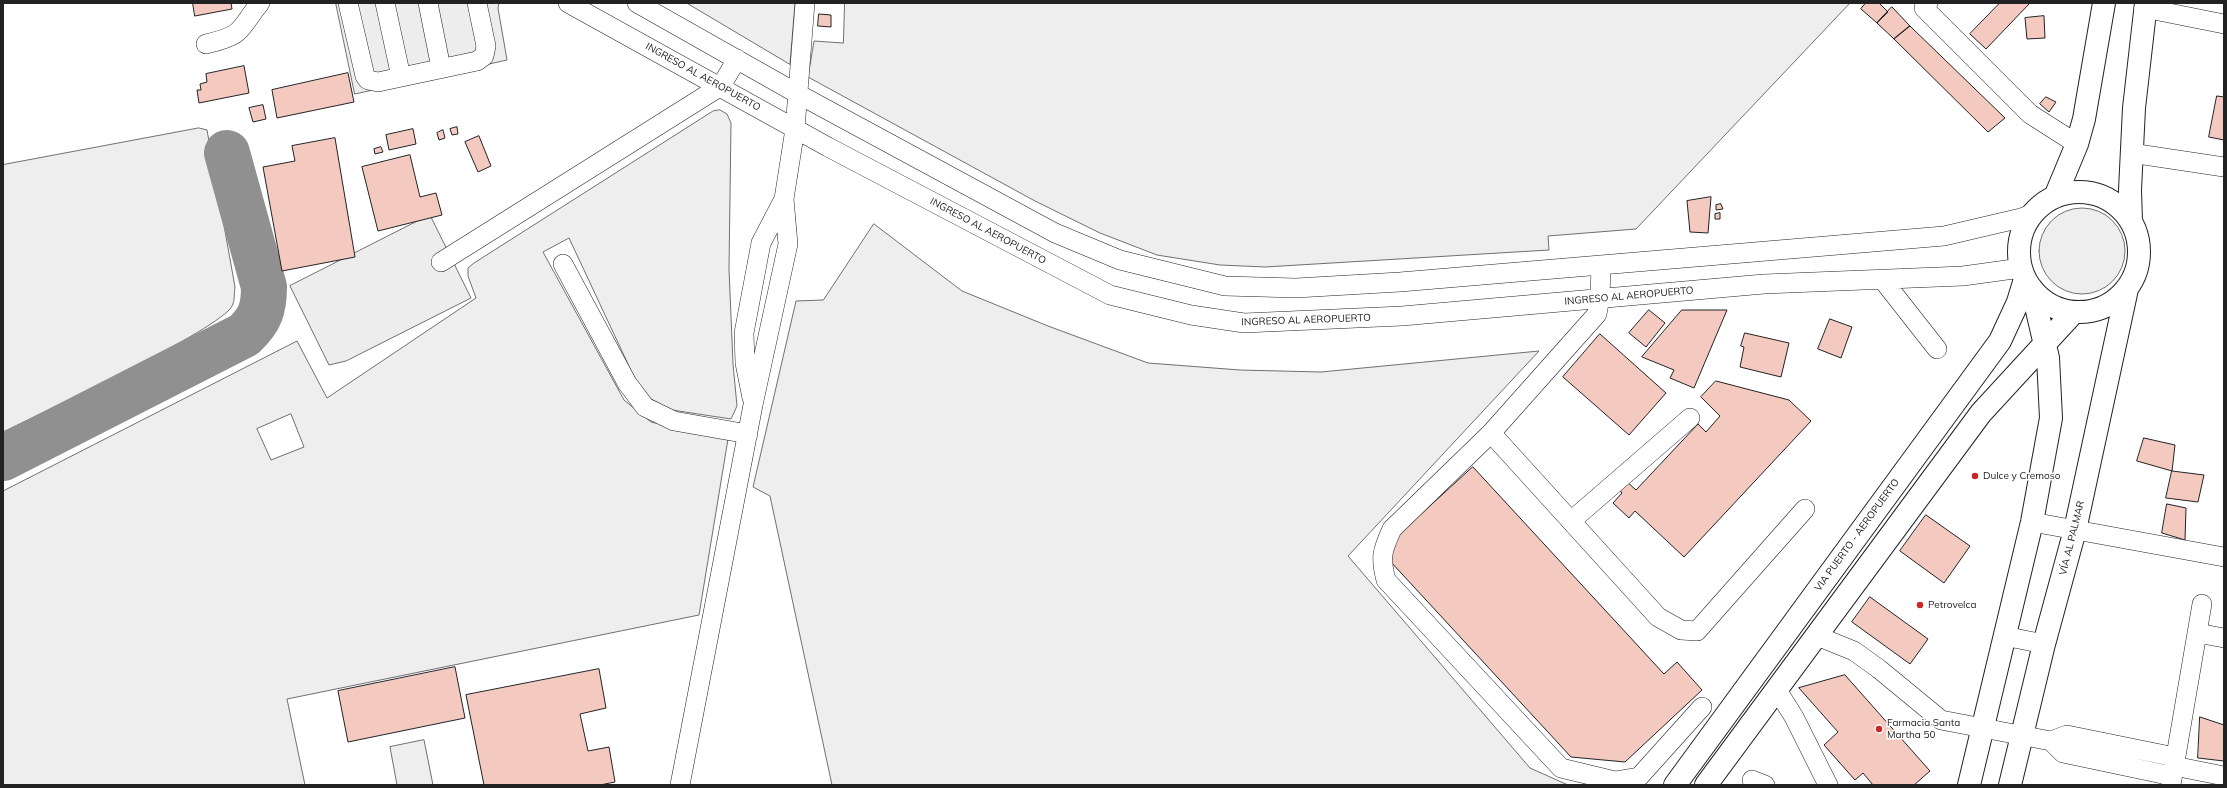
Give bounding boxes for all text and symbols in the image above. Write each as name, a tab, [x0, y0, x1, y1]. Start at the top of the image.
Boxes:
street label: INGRESO AL AEROPUERTO	[643, 40, 763, 114]
street label: INGRESO AL AEROPUERTO	[928, 195, 1048, 267]
street label: INGRESO AL AEROPUERTO	[1564, 284, 1694, 308]
street label: INGRESO AL AEROPUERTO	[1241, 312, 1371, 328]
place label: Dulce y Cremoso	[1983, 470, 2060, 482]
marker: Dulce y Cremoso	[1970, 471, 1980, 481]
street label: VIA PUERTO - AEROPUERTO	[1812, 476, 1902, 594]
street label: VÍA AL PALMAR	[2057, 499, 2087, 577]
place label: Petrovelca	[1928, 599, 1976, 611]
marker: Petrovelca	[1915, 600, 1925, 610]
place label: Farmacia Santa Martha 50	[1887, 717, 1960, 740]
marker: Farmacia Santa Martha 50	[1874, 724, 1884, 734]

